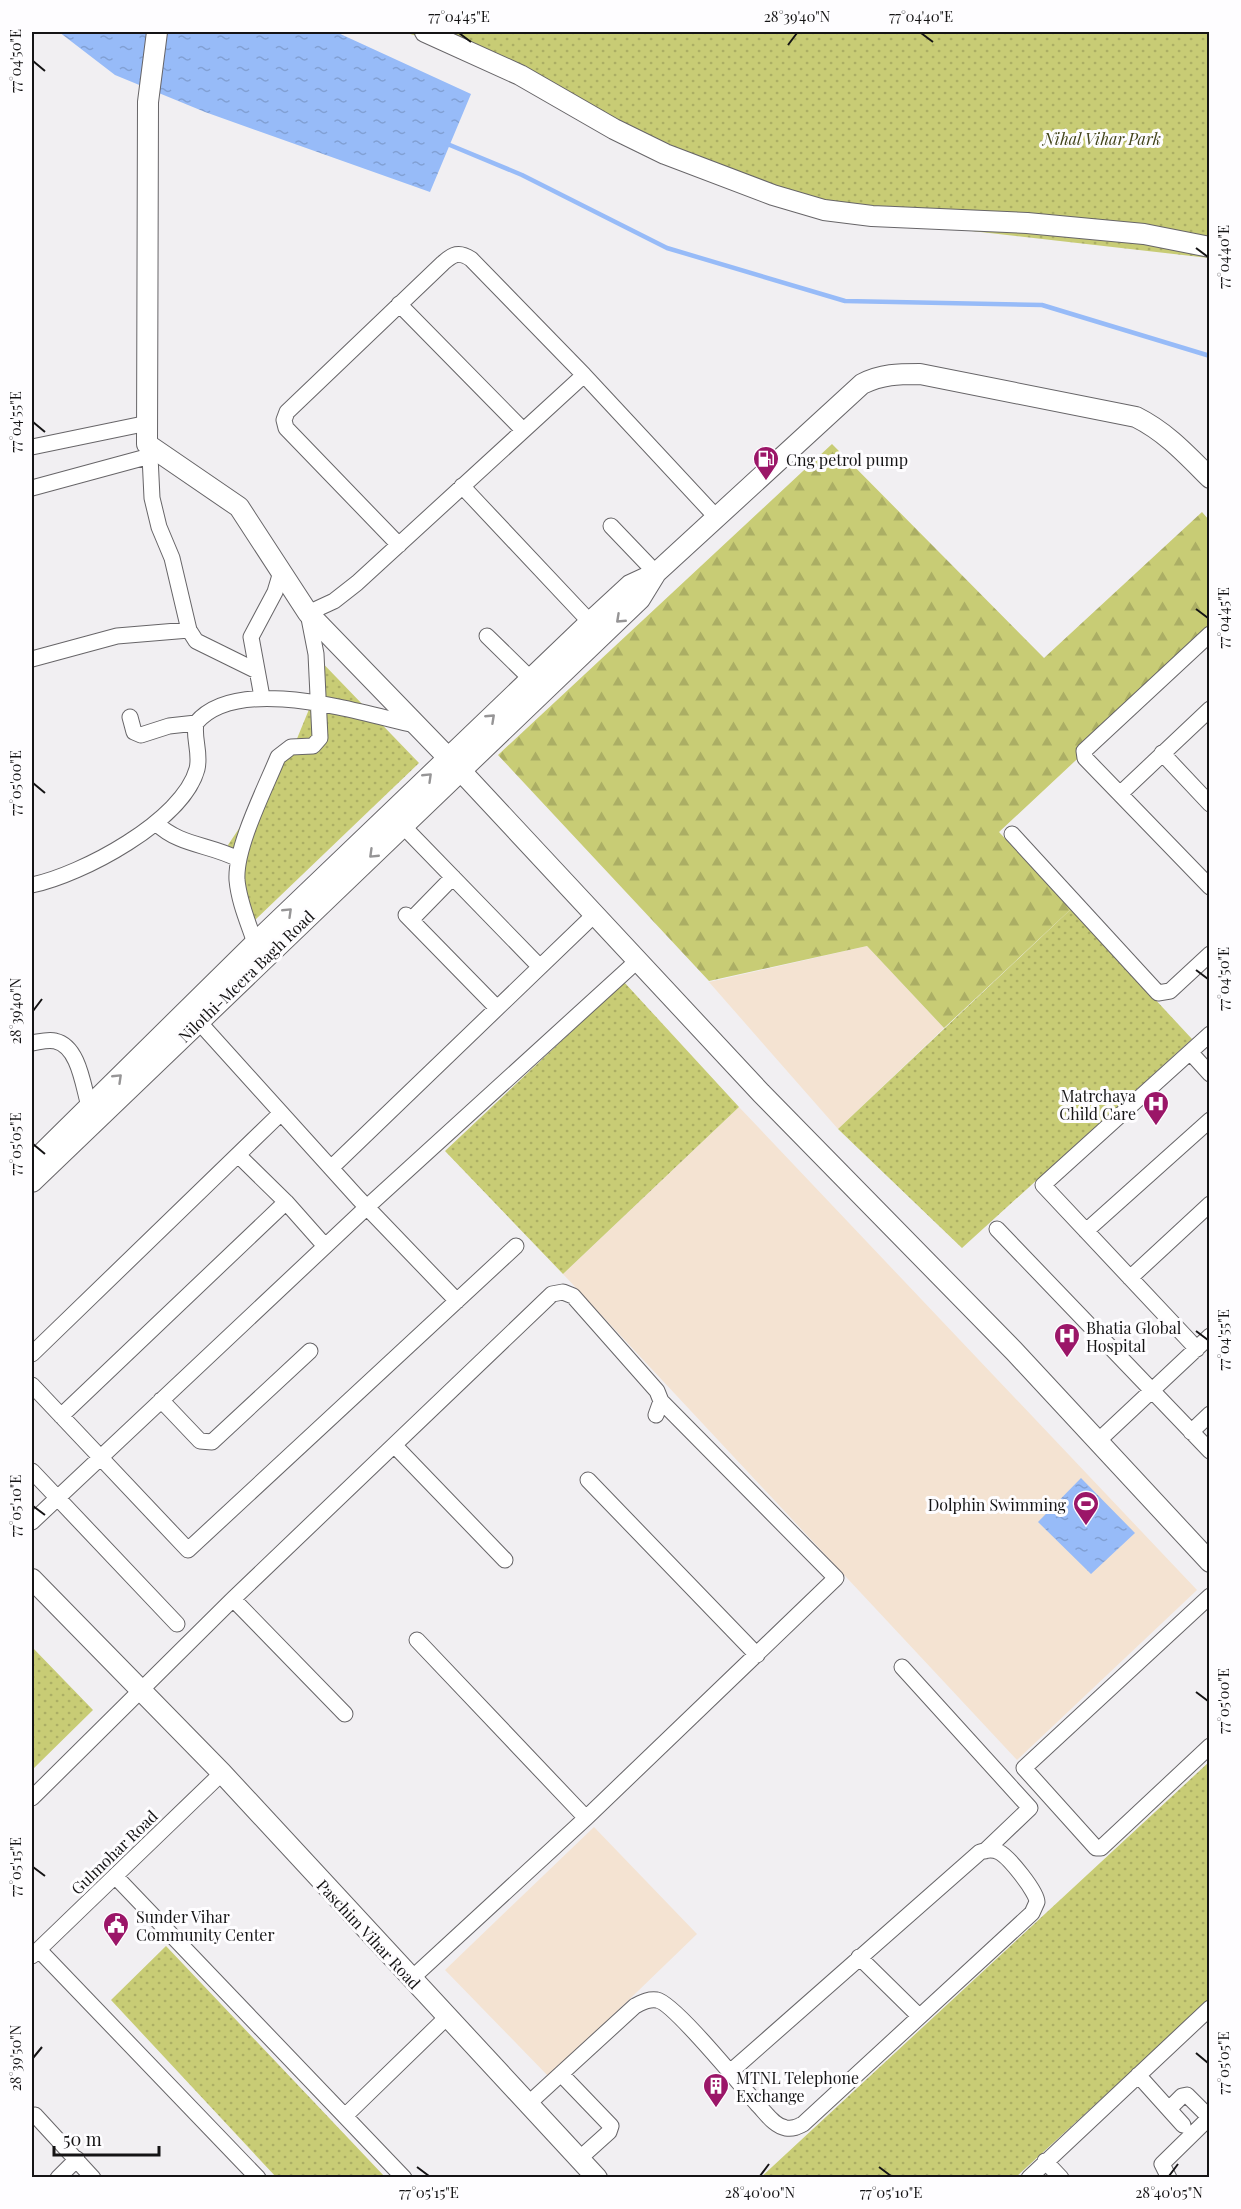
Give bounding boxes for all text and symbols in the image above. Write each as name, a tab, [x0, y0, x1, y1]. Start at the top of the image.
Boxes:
text: 77°04'45"E	[428, 6, 490, 26]
text: 28°39'40"N	[764, 6, 831, 26]
text: 77°04'40"E	[889, 6, 953, 26]
text: 77°04'50"E	[5, 29, 25, 93]
park label: Nihal Vihar Park	[1041, 128, 1161, 149]
text: 77°04'40"E	[1213, 225, 1233, 289]
text: 77°04'55"E	[5, 391, 25, 453]
fuel station icon: Cng petrol pump	[751, 444, 781, 482]
place label: Cng petrol pump	[786, 449, 908, 470]
text: 77°04'45"E	[1213, 587, 1233, 649]
one-way arrow	[616, 611, 627, 622]
one-way arrow	[484, 714, 495, 725]
text: 77°05'00"E	[5, 750, 25, 816]
one-way arrow	[422, 773, 432, 784]
one-way arrow	[369, 847, 379, 858]
street label: Nilothi-Meera Bagh Road	[173, 905, 319, 1047]
one-way arrow	[280, 908, 291, 919]
text: 77°04'50"E	[1213, 947, 1233, 1011]
text: 28°39'40"N	[5, 977, 25, 1044]
one-way arrow	[111, 1074, 122, 1085]
place label: Matrchaya Child Care	[1059, 1085, 1136, 1124]
hospital icon: Matrchaya Child Care	[1141, 1089, 1171, 1127]
text: 77°05'05"E	[5, 1112, 25, 1176]
text: 77°04'55"E	[1213, 1309, 1233, 1371]
place label: Bhatia Global Hospital	[1086, 1317, 1182, 1356]
hospital icon: Bhatia Global Hospital	[1052, 1321, 1082, 1359]
text: 77°05'10"E	[5, 1475, 25, 1537]
sports icon: Dolphin Swimming	[1071, 1489, 1101, 1527]
place label: Dolphin Swimming	[928, 1494, 1067, 1515]
text: 77°05'00"E	[1213, 1668, 1233, 1734]
street label: Gulmohar Road	[66, 1805, 162, 1899]
text: 77°05'15"E	[5, 1837, 25, 1897]
street label: Paschim Vihar Road	[313, 1875, 425, 1993]
place label: Sunder Vihar Community Center	[136, 1906, 275, 1945]
public building icon: Sunder Vihar Community Center	[101, 1910, 131, 1948]
text: 28°39'50"N	[5, 2024, 25, 2091]
text: 77°05'05"E	[1213, 2031, 1233, 2095]
place label: MTNL Telephone Exchange	[736, 2067, 859, 2106]
building icon: MTNL Telephone Exchange	[701, 2071, 731, 2109]
scale bar	[54, 2119, 159, 2157]
text: 50 m	[63, 2127, 102, 2151]
text: 77°05'15"E	[399, 2182, 459, 2202]
text: 28°40'00"N	[725, 2182, 796, 2202]
text: 77°05'10"E	[860, 2182, 922, 2202]
text: 28°40'05"N	[1135, 2182, 1203, 2202]

